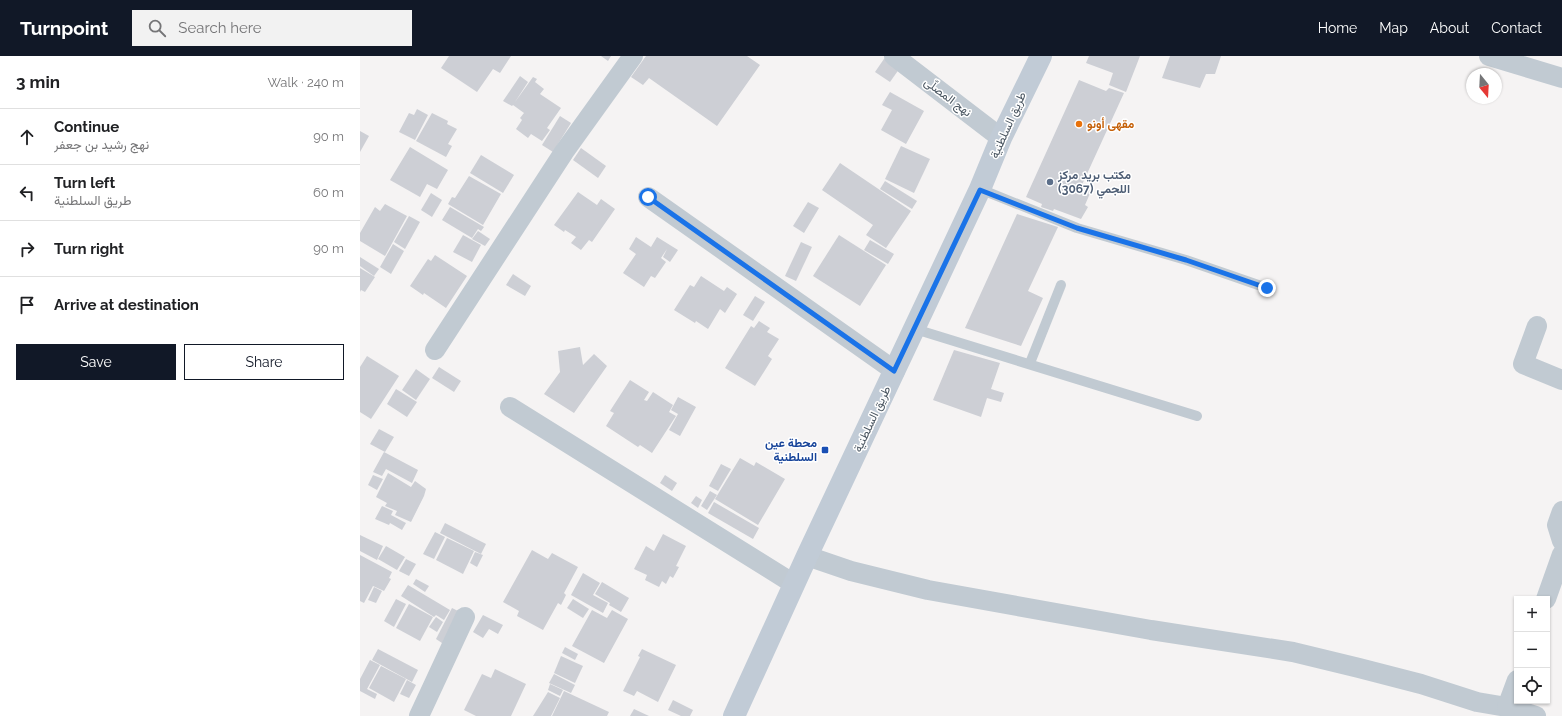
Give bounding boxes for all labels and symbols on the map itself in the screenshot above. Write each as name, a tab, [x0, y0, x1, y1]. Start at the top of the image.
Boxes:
north arrow	[1466, 68, 1502, 104]
street label: نهج المصلّى	[920, 74, 975, 121]
street label: طريق السلطنية	[987, 89, 1030, 161]
place label: مقهى أونو	[1087, 117, 1135, 132]
marker: مقهى أونو	[1074, 119, 1084, 129]
place label: مكتب بريد مركز اللجمي (3067)	[1057, 168, 1132, 199]
marker: مكتب بريد مركز اللجمي (3067)	[1045, 177, 1055, 187]
route start	[639, 188, 657, 206]
route end	[1258, 279, 1276, 297]
street label: طريق السلطنية	[851, 384, 894, 455]
place label: محطة عين السلطنية	[765, 436, 817, 464]
marker: محطة عين السلطنية	[820, 445, 830, 455]

